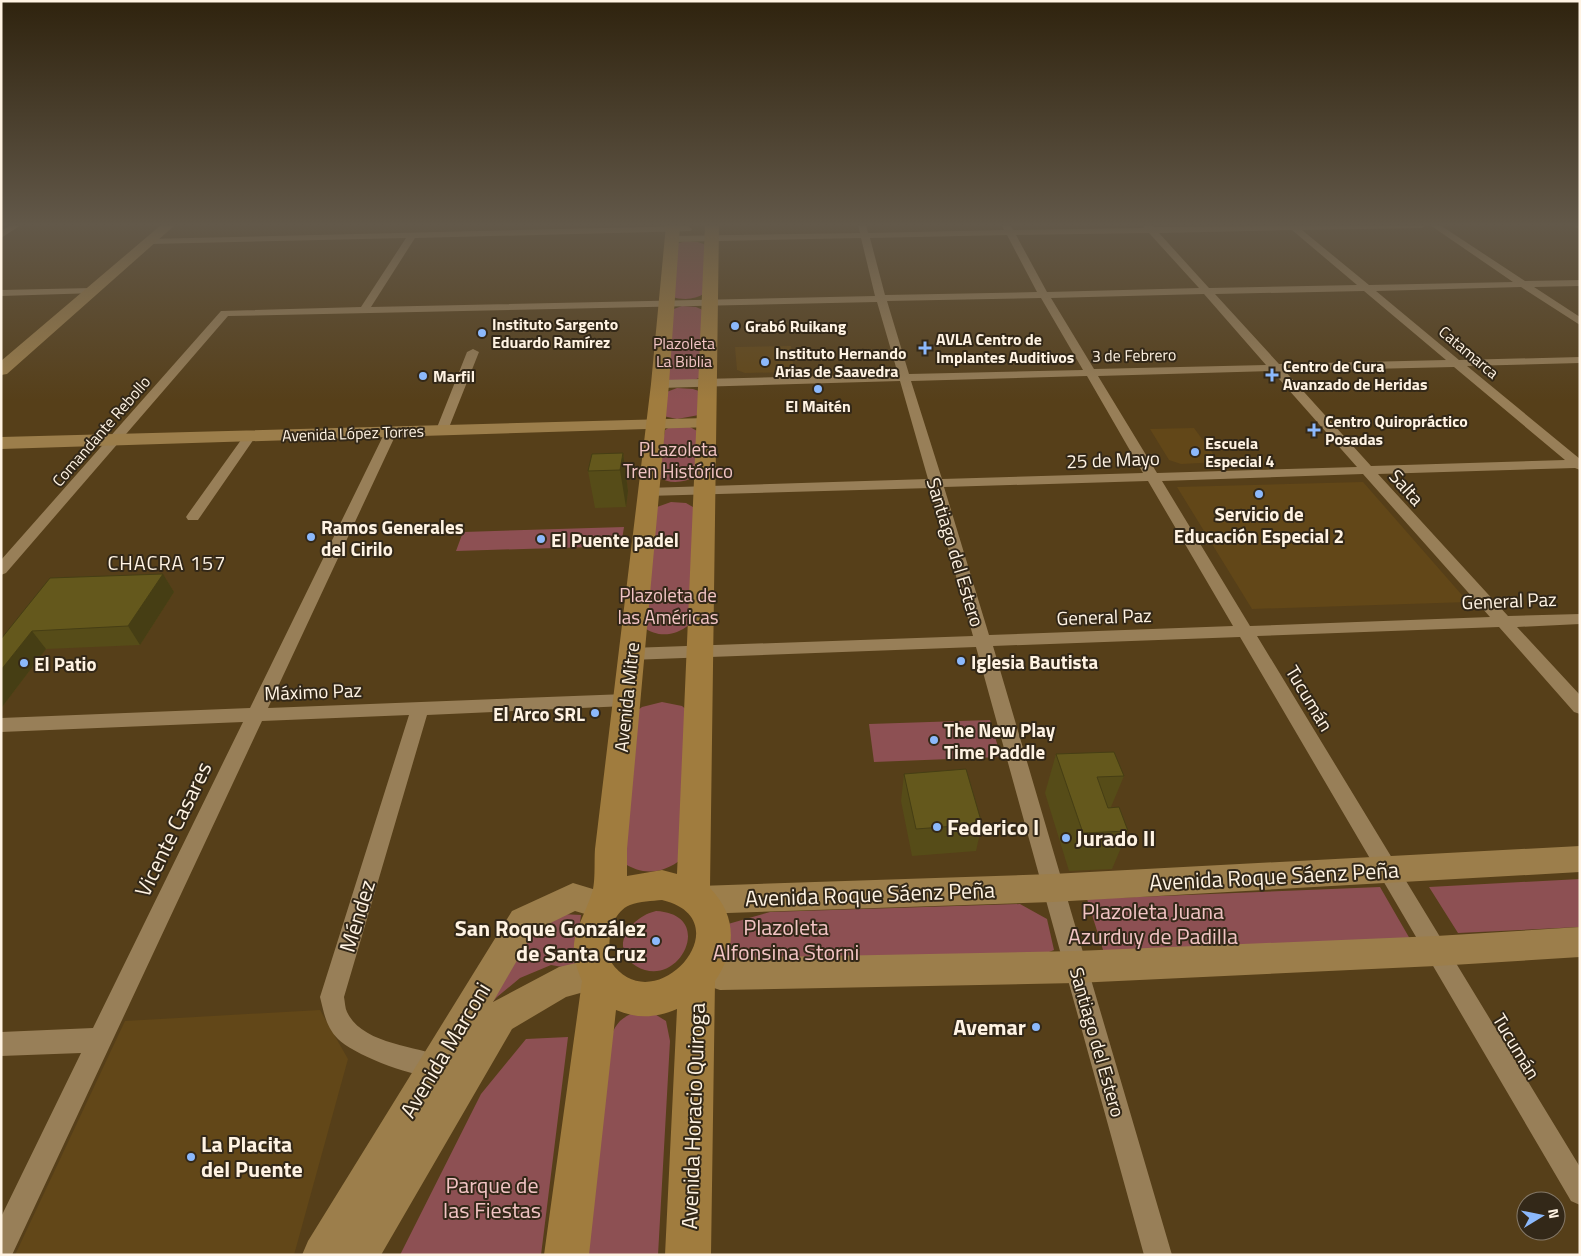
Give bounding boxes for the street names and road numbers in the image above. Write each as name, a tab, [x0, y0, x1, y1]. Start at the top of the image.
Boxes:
street label: Catamarca	[1434, 320, 1504, 384]
street label: 3 de Febrero	[1092, 342, 1176, 368]
street label: Comandante Rebollo	[46, 370, 156, 492]
street label: Avenida López Torres	[282, 419, 424, 447]
street label: 25 de Mayo	[1066, 443, 1160, 475]
street label: Salta	[1383, 462, 1432, 512]
street label: Santiago del Estero	[920, 474, 992, 630]
street label: General Paz	[1461, 584, 1557, 616]
street label: General Paz	[1056, 600, 1152, 632]
street label: Avenida Mitre	[606, 641, 646, 753]
street label: Tucumán	[1279, 659, 1341, 737]
street label: Máximo Paz	[264, 675, 362, 707]
street label: Vicente Casares	[126, 756, 220, 902]
street label: Avenida Roque Sáenz Peña	[1148, 852, 1400, 900]
street label: Avenida Roque Sáenz Peña	[744, 873, 996, 915]
street label: Méndez	[330, 876, 384, 956]
street label: Santiago del Estero	[1063, 964, 1133, 1120]
street label: Avenida Marconi	[391, 976, 499, 1124]
street label: Avenida Horacio Quiroga	[672, 1002, 714, 1230]
street label: Tucumán	[1486, 1007, 1548, 1085]

